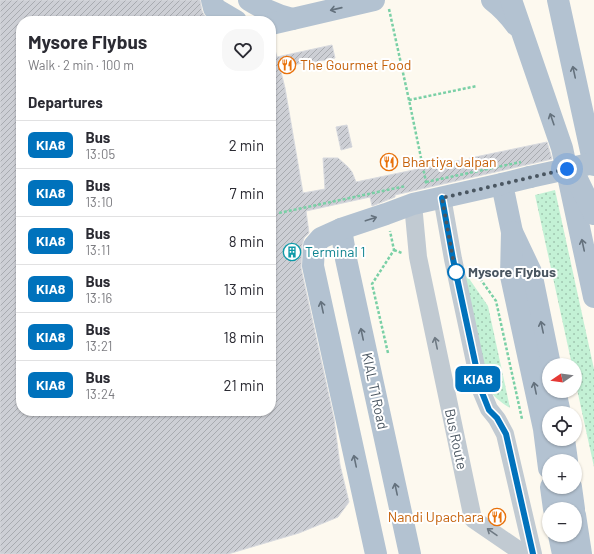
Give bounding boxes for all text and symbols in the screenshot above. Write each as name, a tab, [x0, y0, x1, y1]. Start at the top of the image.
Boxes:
one-way arrow	[329, 5, 342, 13]
button: heart	[222, 29, 264, 71]
text: Mysore Flybus	[28, 30, 147, 53]
restaurant icon: The Gourmet Food	[277, 55, 297, 75]
place label: The Gourmet Food	[300, 56, 412, 73]
text: Walk · 2 min · 100 m	[28, 57, 134, 73]
one-way arrow	[569, 66, 577, 79]
text: Departures	[28, 93, 103, 111]
one-way arrow	[548, 113, 556, 125]
text: Bus	[85, 128, 110, 146]
text: KIA8	[36, 136, 65, 153]
text: 2 min	[229, 136, 264, 154]
text: 13:05	[85, 146, 115, 162]
restaurant icon: Bhartiya Jalpan	[379, 152, 399, 172]
place label: Bhartiya Jalpan	[402, 153, 497, 170]
your location	[557, 159, 577, 179]
text: Bus	[85, 176, 110, 194]
text: KIA8	[36, 184, 65, 201]
text: 7 min	[230, 184, 264, 202]
text: 13:10	[85, 194, 113, 210]
one-way arrow	[364, 215, 377, 222]
text: Bus	[85, 224, 110, 242]
text: KIA8	[36, 232, 65, 249]
text: 8 min	[229, 232, 264, 250]
one-way arrow	[579, 239, 587, 252]
text: 13:11	[85, 242, 110, 258]
building icon: Terminal 1	[282, 242, 302, 262]
place label: Terminal 1	[305, 243, 365, 260]
marker: Mysore Flybus	[447, 263, 465, 281]
place label: Mysore Flybus	[468, 263, 556, 280]
text: Bus	[85, 272, 110, 290]
text: KIA8	[36, 280, 65, 297]
text: 13 min	[224, 280, 264, 298]
text: 13:16	[85, 290, 112, 306]
one-way arrow	[318, 301, 326, 314]
text: Bus	[85, 320, 110, 338]
one-way arrow	[538, 321, 546, 334]
text: KIA8	[36, 328, 65, 345]
text: 18 min	[224, 328, 264, 346]
one-way arrow	[358, 328, 366, 341]
one-way arrow	[431, 337, 439, 350]
text: 13:21	[85, 338, 112, 354]
street label: KIAL T1 Road	[359, 351, 392, 431]
north arrow	[542, 358, 582, 398]
map controls	[542, 358, 582, 542]
line badge: KIA8	[450, 366, 506, 392]
text: Bus	[85, 368, 110, 386]
text: KIA8	[463, 370, 493, 387]
text: KIA8	[36, 376, 65, 393]
text: 21 min	[224, 376, 264, 394]
one-way arrow	[531, 382, 539, 395]
text: 13:24	[85, 386, 115, 402]
button: locate	[542, 406, 582, 446]
street label: Bus Route	[442, 407, 471, 471]
button: +	[542, 454, 582, 494]
one-way arrow	[351, 455, 359, 468]
one-way arrow	[391, 482, 399, 495]
button: −	[542, 502, 582, 542]
restaurant icon: Nandi Upachara	[487, 507, 507, 527]
place label: Nandi Upachara	[388, 508, 484, 525]
one-way arrow	[487, 528, 498, 536]

